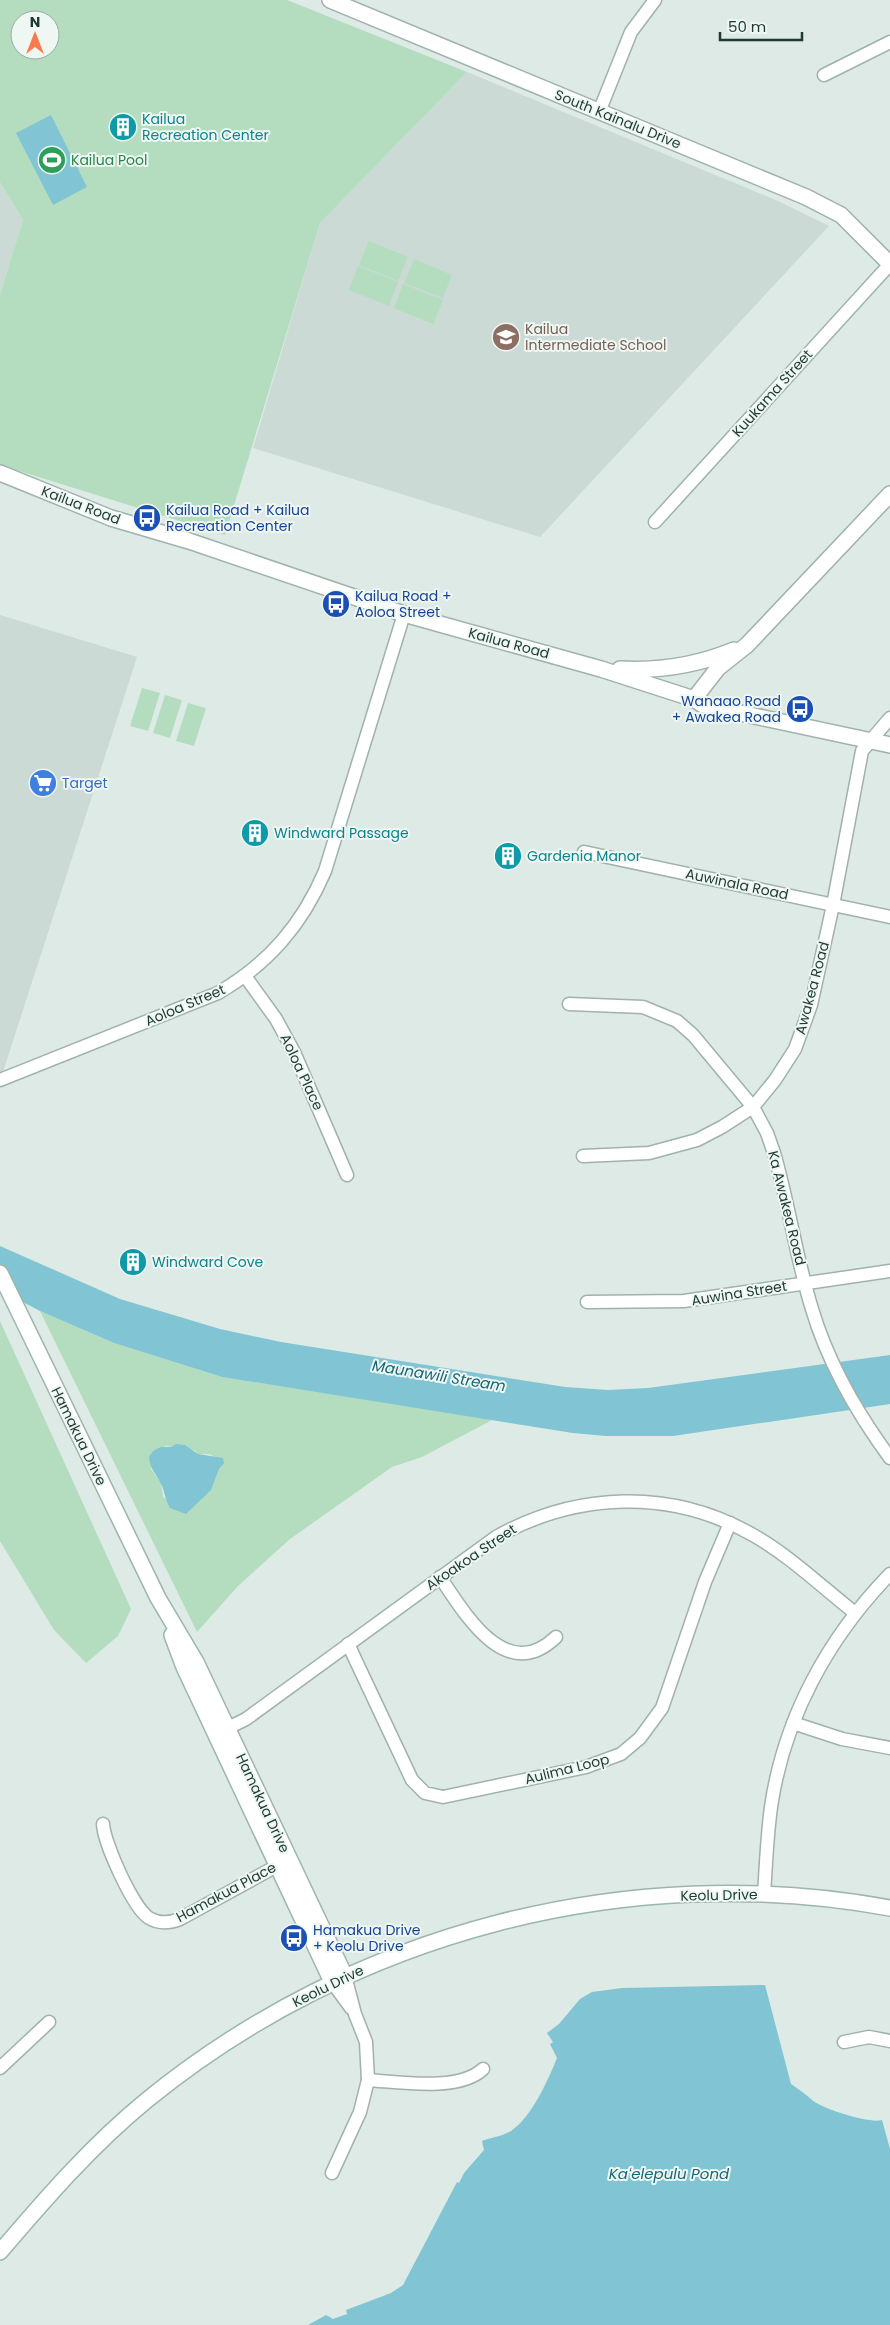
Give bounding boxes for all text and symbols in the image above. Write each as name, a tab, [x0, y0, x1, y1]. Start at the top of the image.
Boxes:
north arrow	[10, 10, 60, 60]
scale bar	[720, 10, 802, 42]
text: N	[30, 12, 40, 32]
text: 50 m	[728, 16, 766, 37]
street label: South Kainalu Drive	[552, 84, 685, 154]
place label: Kailua Recreation Center	[142, 109, 269, 145]
building icon: Kailua Recreation Center	[108, 112, 138, 142]
sports icon: Kailua Pool	[37, 145, 67, 175]
place label: Kailua Pool	[71, 150, 147, 170]
place label: Kailua Intermediate School	[525, 319, 666, 355]
school or university icon: Kailua Intermediate School	[491, 322, 521, 352]
street label: Kuukama Street	[727, 345, 817, 441]
street label: Kailua Road	[39, 481, 123, 529]
place label: Kailua Road + Kailua Recreation Center	[166, 500, 310, 536]
bus stop icon: Kailua Road + Kailua Recreation Center	[132, 503, 162, 533]
place label: Kailua Road + Aoloa Street	[355, 586, 452, 622]
bus stop icon: Kailua Road + Aoloa Street	[321, 589, 351, 619]
street label: Kailua Road	[466, 623, 552, 663]
place label: Wanaao Road + Awakea Road	[672, 691, 781, 727]
bus stop icon: Wanaao Road + Awakea Road	[785, 694, 815, 724]
supermarket icon: Target	[28, 768, 58, 798]
place label: Target	[62, 773, 108, 793]
building icon: Windward Passage	[240, 818, 270, 848]
place label: Windward Passage	[274, 823, 409, 843]
building icon: Gardenia Manor	[493, 841, 523, 871]
place label: Gardenia Manor	[527, 846, 641, 866]
street label: Auwinala Road	[684, 863, 790, 905]
street label: Awakea Road	[790, 939, 834, 1037]
street label: Aoloa Street	[142, 979, 228, 1031]
street label: Aoloa Place	[276, 1031, 329, 1114]
street label: Ka Awakea Road	[763, 1149, 811, 1267]
building icon: Windward Cove	[118, 1247, 148, 1277]
place label: Windward Cove	[152, 1252, 264, 1272]
street label: Auwina Street	[690, 1276, 788, 1310]
water label: Maunawili Stream	[371, 1355, 507, 1396]
street label: Hamakua Drive	[46, 1383, 112, 1489]
street label: Akoakoa Street	[422, 1519, 520, 1595]
street label: Aulima Loop	[523, 1749, 611, 1789]
street label: Hamakua Drive	[231, 1750, 295, 1856]
street label: Hamakua Place	[172, 1857, 280, 1927]
street label: Keolu Drive	[680, 1884, 758, 1906]
place label: Hamakua Drive + Keolu Drive	[313, 1920, 421, 1956]
bus stop icon: Hamakua Drive + Keolu Drive	[279, 1923, 309, 1953]
street label: Keolu Drive	[289, 1960, 367, 2012]
water label: Kaʻelepulu Pond	[609, 2163, 730, 2184]

